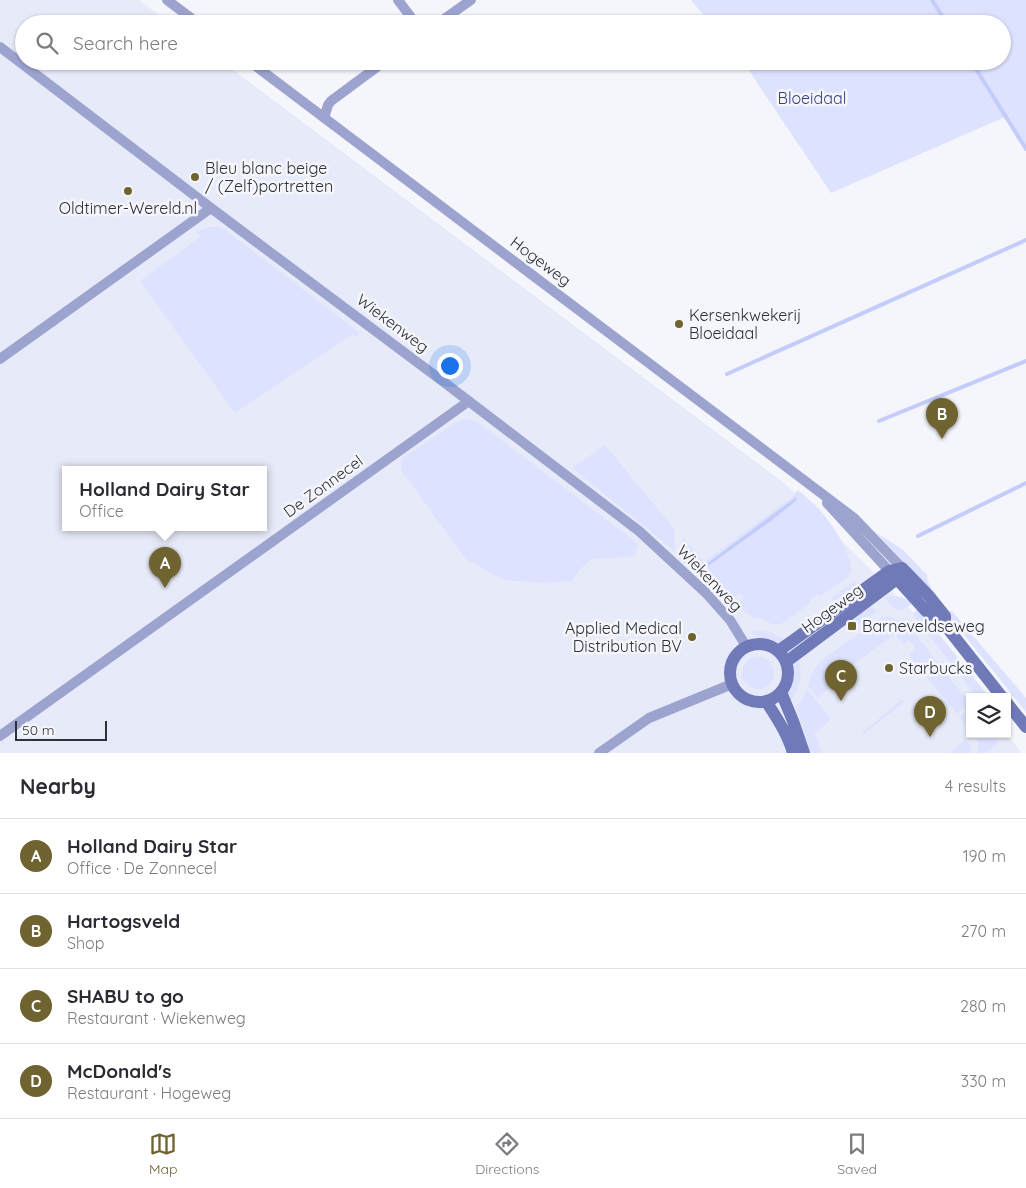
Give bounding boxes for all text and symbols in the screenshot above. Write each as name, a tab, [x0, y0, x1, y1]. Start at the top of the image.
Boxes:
search box	[15, 15, 1011, 70]
icon: search	[33, 29, 61, 57]
text: Search here	[73, 31, 178, 55]
park label: Bloeidaal	[778, 88, 846, 108]
place label: Bleu blanc beige / (Zelf)portretten	[205, 158, 333, 196]
marker: Bleu blanc beige / (Zelf)portretten	[189, 171, 201, 183]
marker: Oldtimer-Wereld.nl	[122, 185, 134, 197]
place label: Oldtimer-Wereld.nl	[59, 198, 197, 218]
street label: Hogeweg	[507, 232, 575, 290]
street label: Wiekenweg	[353, 289, 433, 357]
place label: Kersenkwekerij Bloeidaal	[689, 305, 801, 343]
marker: Kersenkwekerij Bloeidaal	[673, 318, 685, 330]
your location	[437, 353, 463, 379]
pin: B	[926, 398, 958, 439]
street label: De Zonnecel	[279, 450, 367, 522]
popup	[62, 466, 267, 531]
text: Holland Dairy Star	[79, 477, 250, 501]
text: Office	[79, 501, 124, 521]
street label: Wiekenweg	[673, 540, 747, 616]
pin: A	[149, 547, 181, 588]
street label: Hogeweg	[797, 579, 867, 637]
place label: Barneveldseweg	[862, 616, 985, 636]
place label: Applied Medical Distribution BV	[565, 618, 682, 656]
marker: Barneveldseweg	[846, 620, 858, 632]
marker: Applied Medical Distribution BV	[686, 631, 698, 643]
place label: Starbucks	[899, 658, 972, 678]
pin: C	[825, 660, 857, 701]
marker: Starbucks	[883, 662, 895, 674]
map controls	[966, 693, 1011, 738]
button: layers	[966, 693, 1011, 738]
pin: D	[914, 696, 946, 737]
scale bar	[15, 718, 108, 741]
text: 50 m	[22, 721, 55, 739]
text: Nearby	[20, 773, 96, 799]
text: 4 results	[945, 776, 1006, 796]
text: Holland Dairy Star	[67, 834, 237, 858]
text: A	[31, 846, 41, 866]
text: 190 m	[963, 846, 1006, 866]
text: Office · De Zonnecel	[67, 858, 217, 878]
text: Hartogsveld	[67, 909, 180, 933]
text: B	[31, 921, 41, 941]
text: 270 m	[961, 921, 1006, 941]
text: Shop	[67, 933, 104, 953]
text: SHABU to go	[67, 984, 184, 1008]
text: C	[31, 996, 41, 1016]
text: 280 m	[960, 996, 1006, 1016]
text: Restaurant · Wiekenweg	[67, 1008, 246, 1028]
text: McDonald's	[67, 1059, 171, 1083]
text: D	[30, 1071, 42, 1091]
text: 330 m	[961, 1071, 1006, 1091]
text: Restaurant · Hogeweg	[67, 1083, 231, 1103]
tab: Map	[149, 1130, 177, 1178]
tab: Directions	[475, 1130, 539, 1178]
tab: Saved	[837, 1130, 877, 1178]

